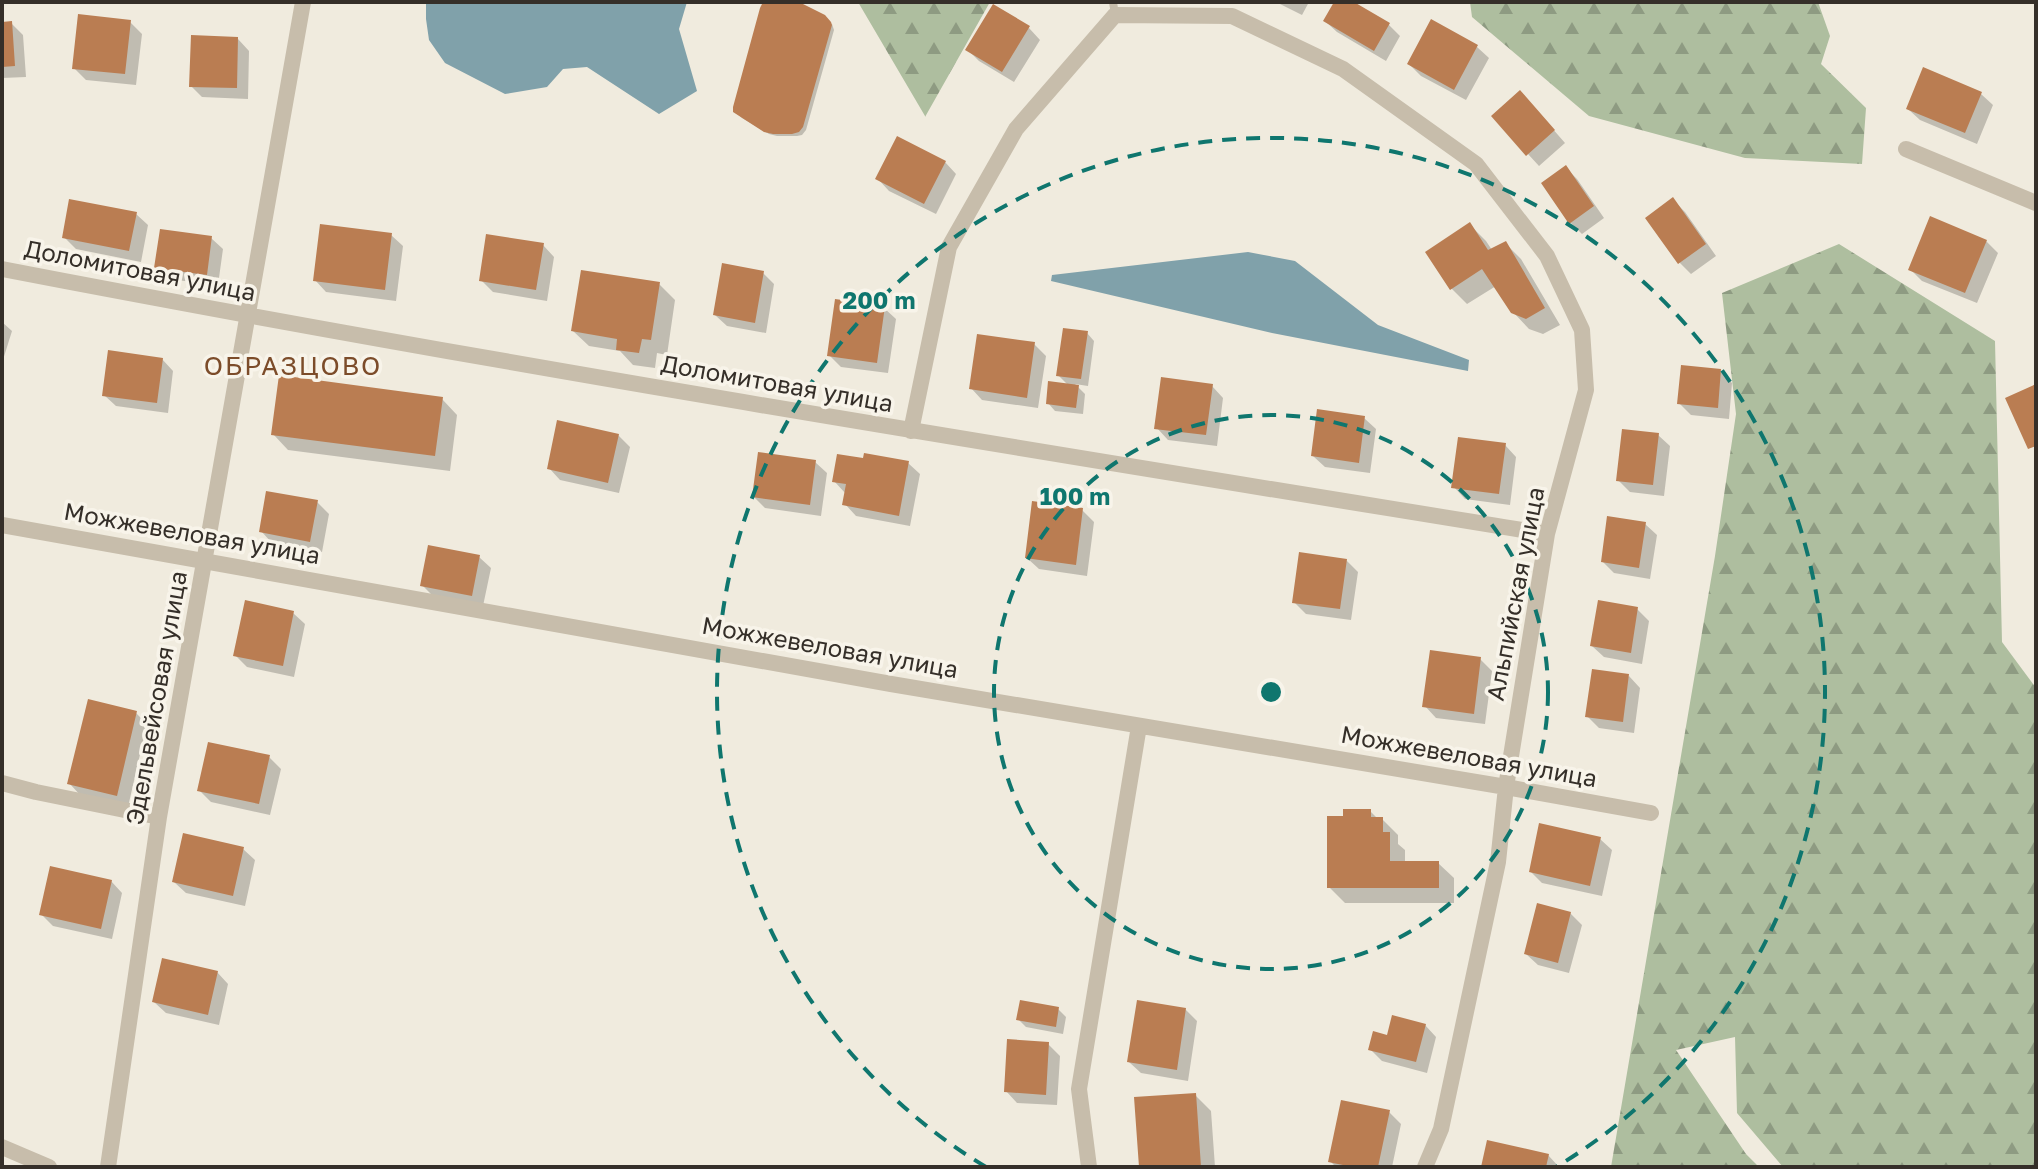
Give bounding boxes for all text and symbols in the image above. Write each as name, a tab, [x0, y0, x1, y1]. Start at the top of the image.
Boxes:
street label: Доломитовая улица	[22, 233, 258, 306]
text: 200 m	[843, 285, 915, 314]
street label: Доломитовая улица	[659, 348, 895, 417]
district label: ОБРАЗЦОВО	[204, 350, 382, 381]
text: 100 m	[1040, 481, 1110, 510]
street label: Альпийская улица	[1480, 484, 1549, 703]
street label: Можжевеловая улица	[62, 496, 323, 569]
street label: Эдельвейсовая улица	[119, 569, 192, 827]
street label: Можжевеловая улица	[700, 610, 961, 683]
centre of rings	[1257, 678, 1285, 706]
street label: Можжевеловая улица	[1339, 719, 1600, 792]

